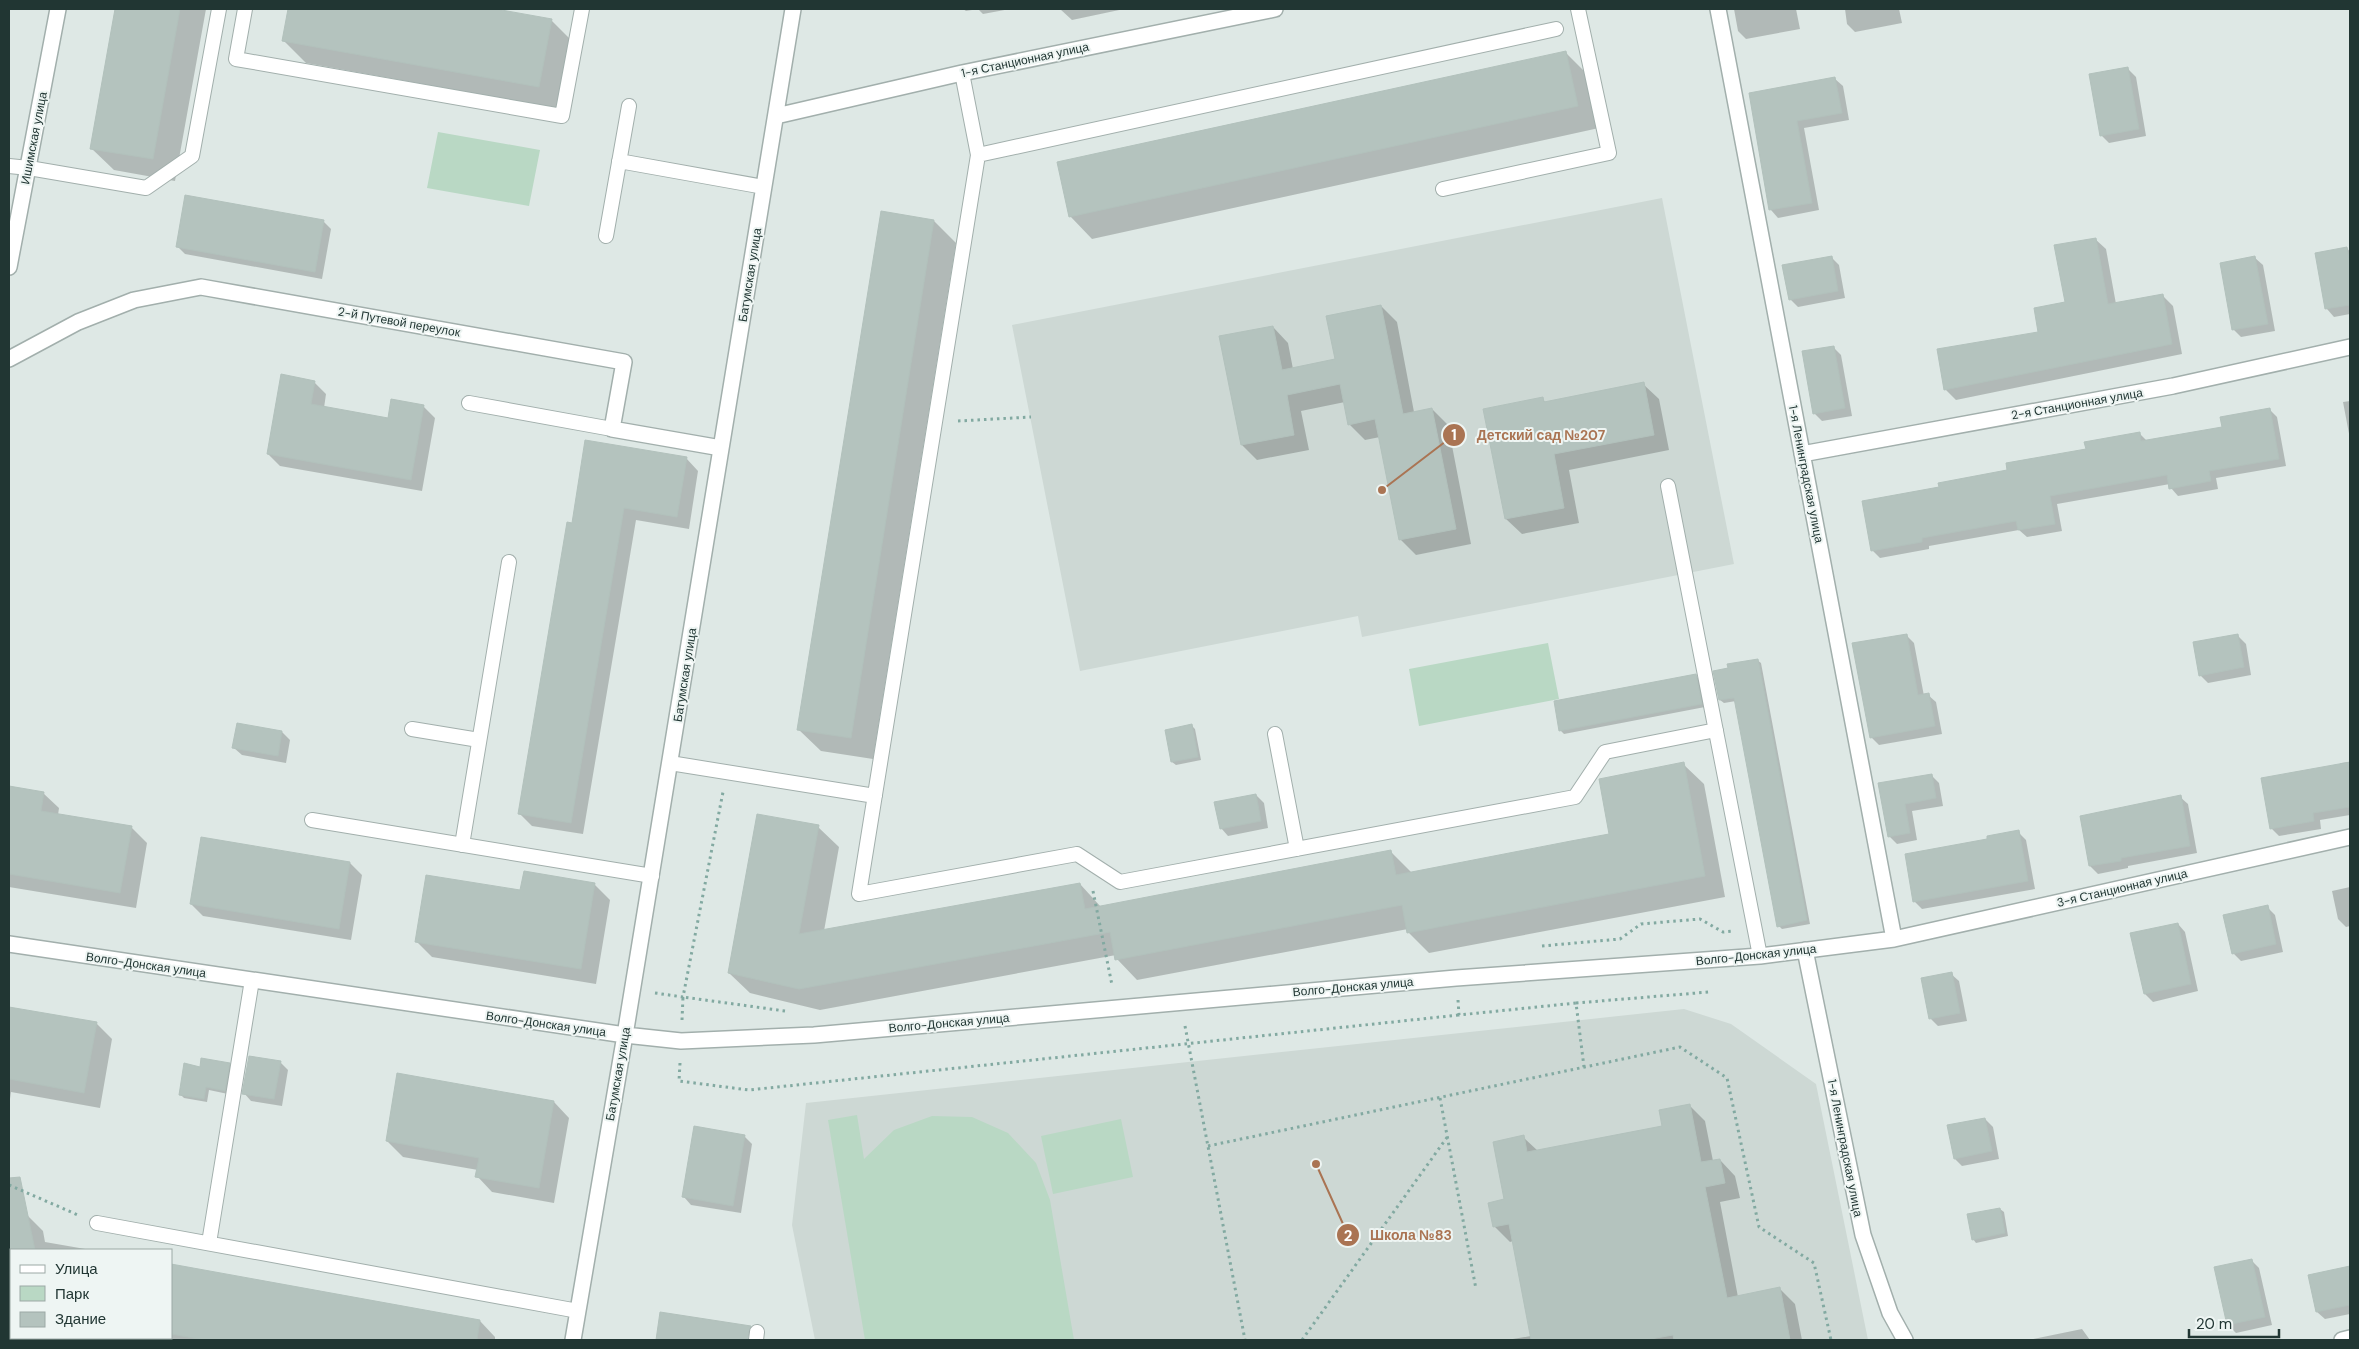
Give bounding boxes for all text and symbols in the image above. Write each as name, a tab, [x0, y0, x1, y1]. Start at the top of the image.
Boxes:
street label: 1-я Станционная улица	[960, 39, 1091, 81]
street label: Ишимская улица	[17, 90, 51, 186]
street label: Батумская улица	[735, 227, 765, 323]
street label: 2-й Путевой переулок	[337, 303, 462, 341]
street label: 2-я Станционная улица	[2010, 384, 2144, 423]
street label: 1-я Ленинградская улица	[1785, 404, 1827, 545]
callout: Детский сад №207	[1442, 420, 1616, 449]
text: 1	[1451, 425, 1457, 445]
text: Детский сад №207	[1477, 426, 1606, 444]
street label: Батумская улица	[670, 627, 700, 723]
street label: 3-я Станционная улица	[2055, 865, 2189, 911]
street label: Волго-Донская улица	[1695, 941, 1817, 969]
street label: Волго-Донская улица	[85, 949, 207, 981]
street label: Волго-Донская улица	[1292, 974, 1414, 1000]
street label: Волго-Донская улица	[485, 1008, 607, 1040]
street label: Волго-Донская улица	[888, 1010, 1010, 1036]
street label: Батумская улица	[602, 1026, 634, 1122]
street label: 1-я Ленинградская улица	[1824, 1078, 1866, 1219]
callout: Школа №83	[1335, 1221, 1462, 1250]
text: 2	[1344, 1226, 1353, 1246]
text: Школа №83	[1370, 1226, 1452, 1244]
legend	[10, 1249, 172, 1339]
text: Улица	[55, 1259, 98, 1279]
text: Парк	[55, 1284, 89, 1304]
scale bar	[2189, 1306, 2279, 1338]
text: Здание	[55, 1309, 106, 1329]
text: 20 m	[2196, 1314, 2232, 1334]

